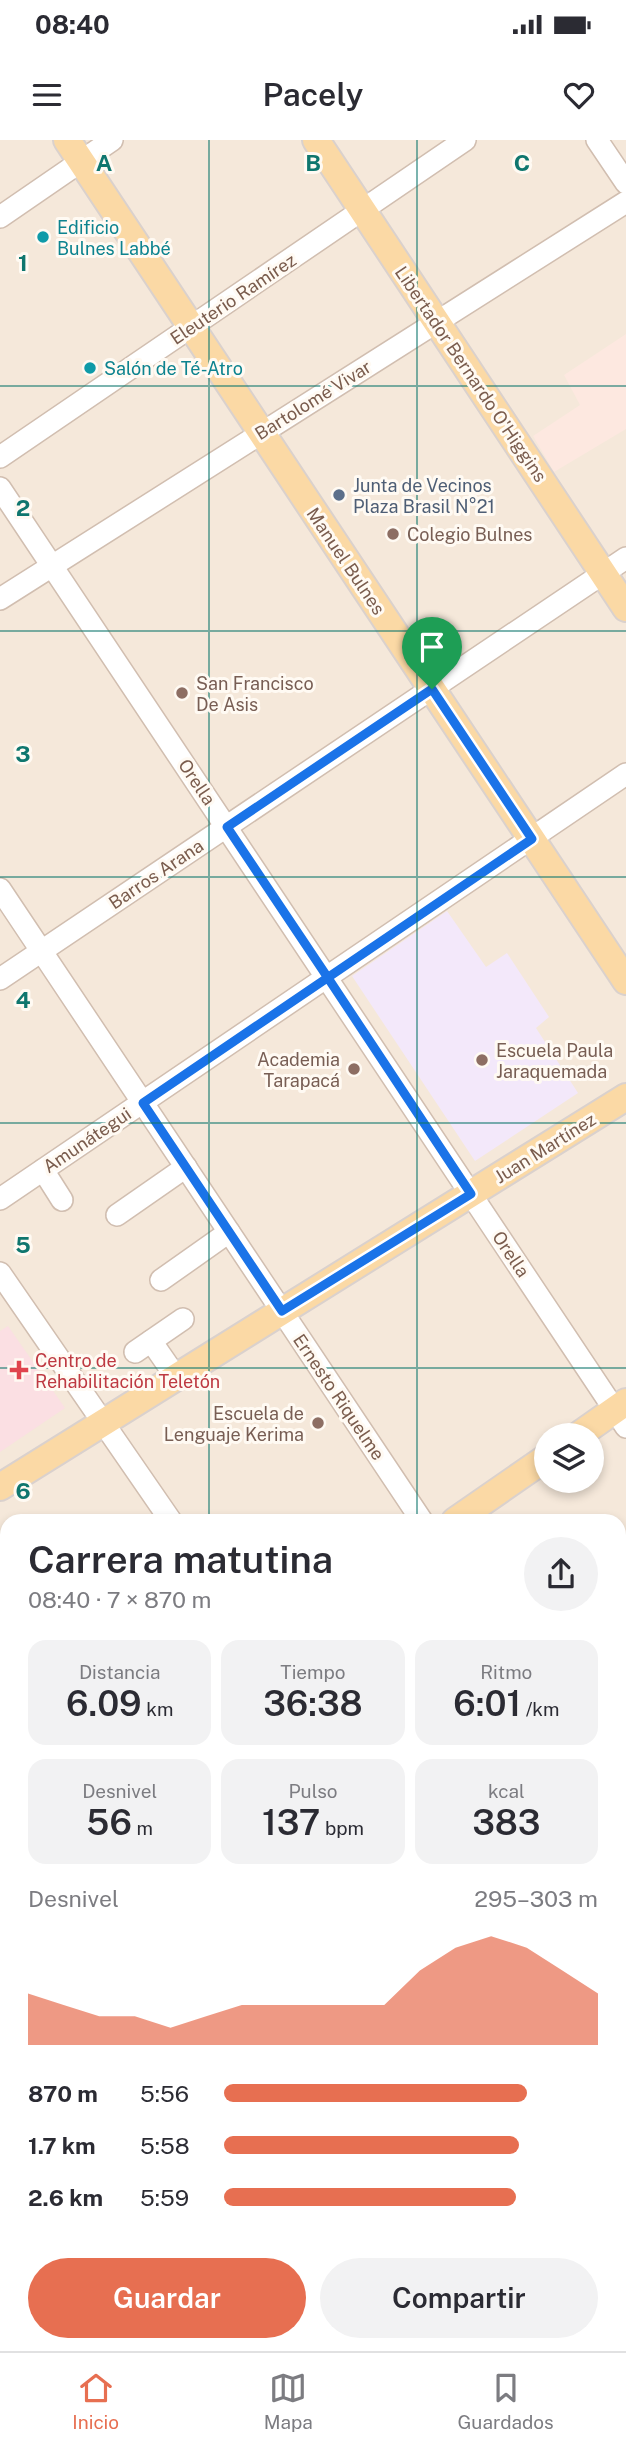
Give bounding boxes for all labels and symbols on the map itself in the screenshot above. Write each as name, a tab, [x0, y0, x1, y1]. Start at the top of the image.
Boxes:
text: A	[96, 149, 113, 176]
text: B	[305, 149, 321, 176]
text: C	[514, 149, 530, 176]
place label: Edificio Bulnes Labbé	[57, 217, 171, 259]
marker: Edificio Bulnes Labbé	[35, 229, 51, 245]
text: 1	[18, 249, 28, 276]
street label: Eleuterio Ramírez	[166, 249, 300, 349]
street label: Libertador Bernardo O'Higgins	[391, 262, 551, 486]
street label: Bartolomé Vivar	[251, 356, 375, 444]
place label: Salón de Té-Atro	[104, 358, 243, 379]
marker: Salón de Té-Atro	[82, 360, 98, 376]
place label: Junta de Vecinos Plaza Brasil N°21	[353, 475, 495, 517]
marker: Junta de Vecinos Plaza Brasil N°21	[331, 487, 347, 503]
text: 2	[16, 494, 30, 521]
street label: Manuel Bulnes	[303, 504, 389, 618]
place label: Colegio Bulnes	[407, 524, 532, 545]
marker: Colegio Bulnes	[385, 526, 401, 542]
pin	[402, 617, 462, 689]
place label: San Francisco De Asis	[196, 673, 314, 715]
marker: San Francisco De Asis	[174, 685, 190, 701]
text: 3	[15, 740, 31, 767]
street label: Orella	[174, 755, 220, 809]
street label: Barros Arana	[105, 835, 207, 913]
text: 4	[15, 986, 31, 1013]
place label: Escuela Paula Jaraquemada	[496, 1040, 613, 1082]
place label: Academia Tarapacá	[257, 1049, 340, 1091]
marker: Escuela Paula Jaraquemada	[474, 1052, 490, 1068]
marker: Academia Tarapacá	[346, 1061, 362, 1077]
street label: Amunátegui	[39, 1103, 135, 1177]
street label: Juan Martínez	[491, 1109, 599, 1187]
street label: Orella	[488, 1227, 534, 1281]
text: 5	[15, 1231, 31, 1258]
street label: Ernesto Riquelme	[289, 1330, 389, 1464]
place label: Centro de Rehabilitación Teletón	[35, 1350, 220, 1392]
marker: Centro de Rehabilitación Teletón	[9, 1360, 29, 1380]
place label: Escuela de Lenguaje Kerima	[164, 1403, 304, 1445]
marker: Escuela de Lenguaje Kerima	[310, 1415, 326, 1431]
text: 6	[15, 1477, 31, 1504]

